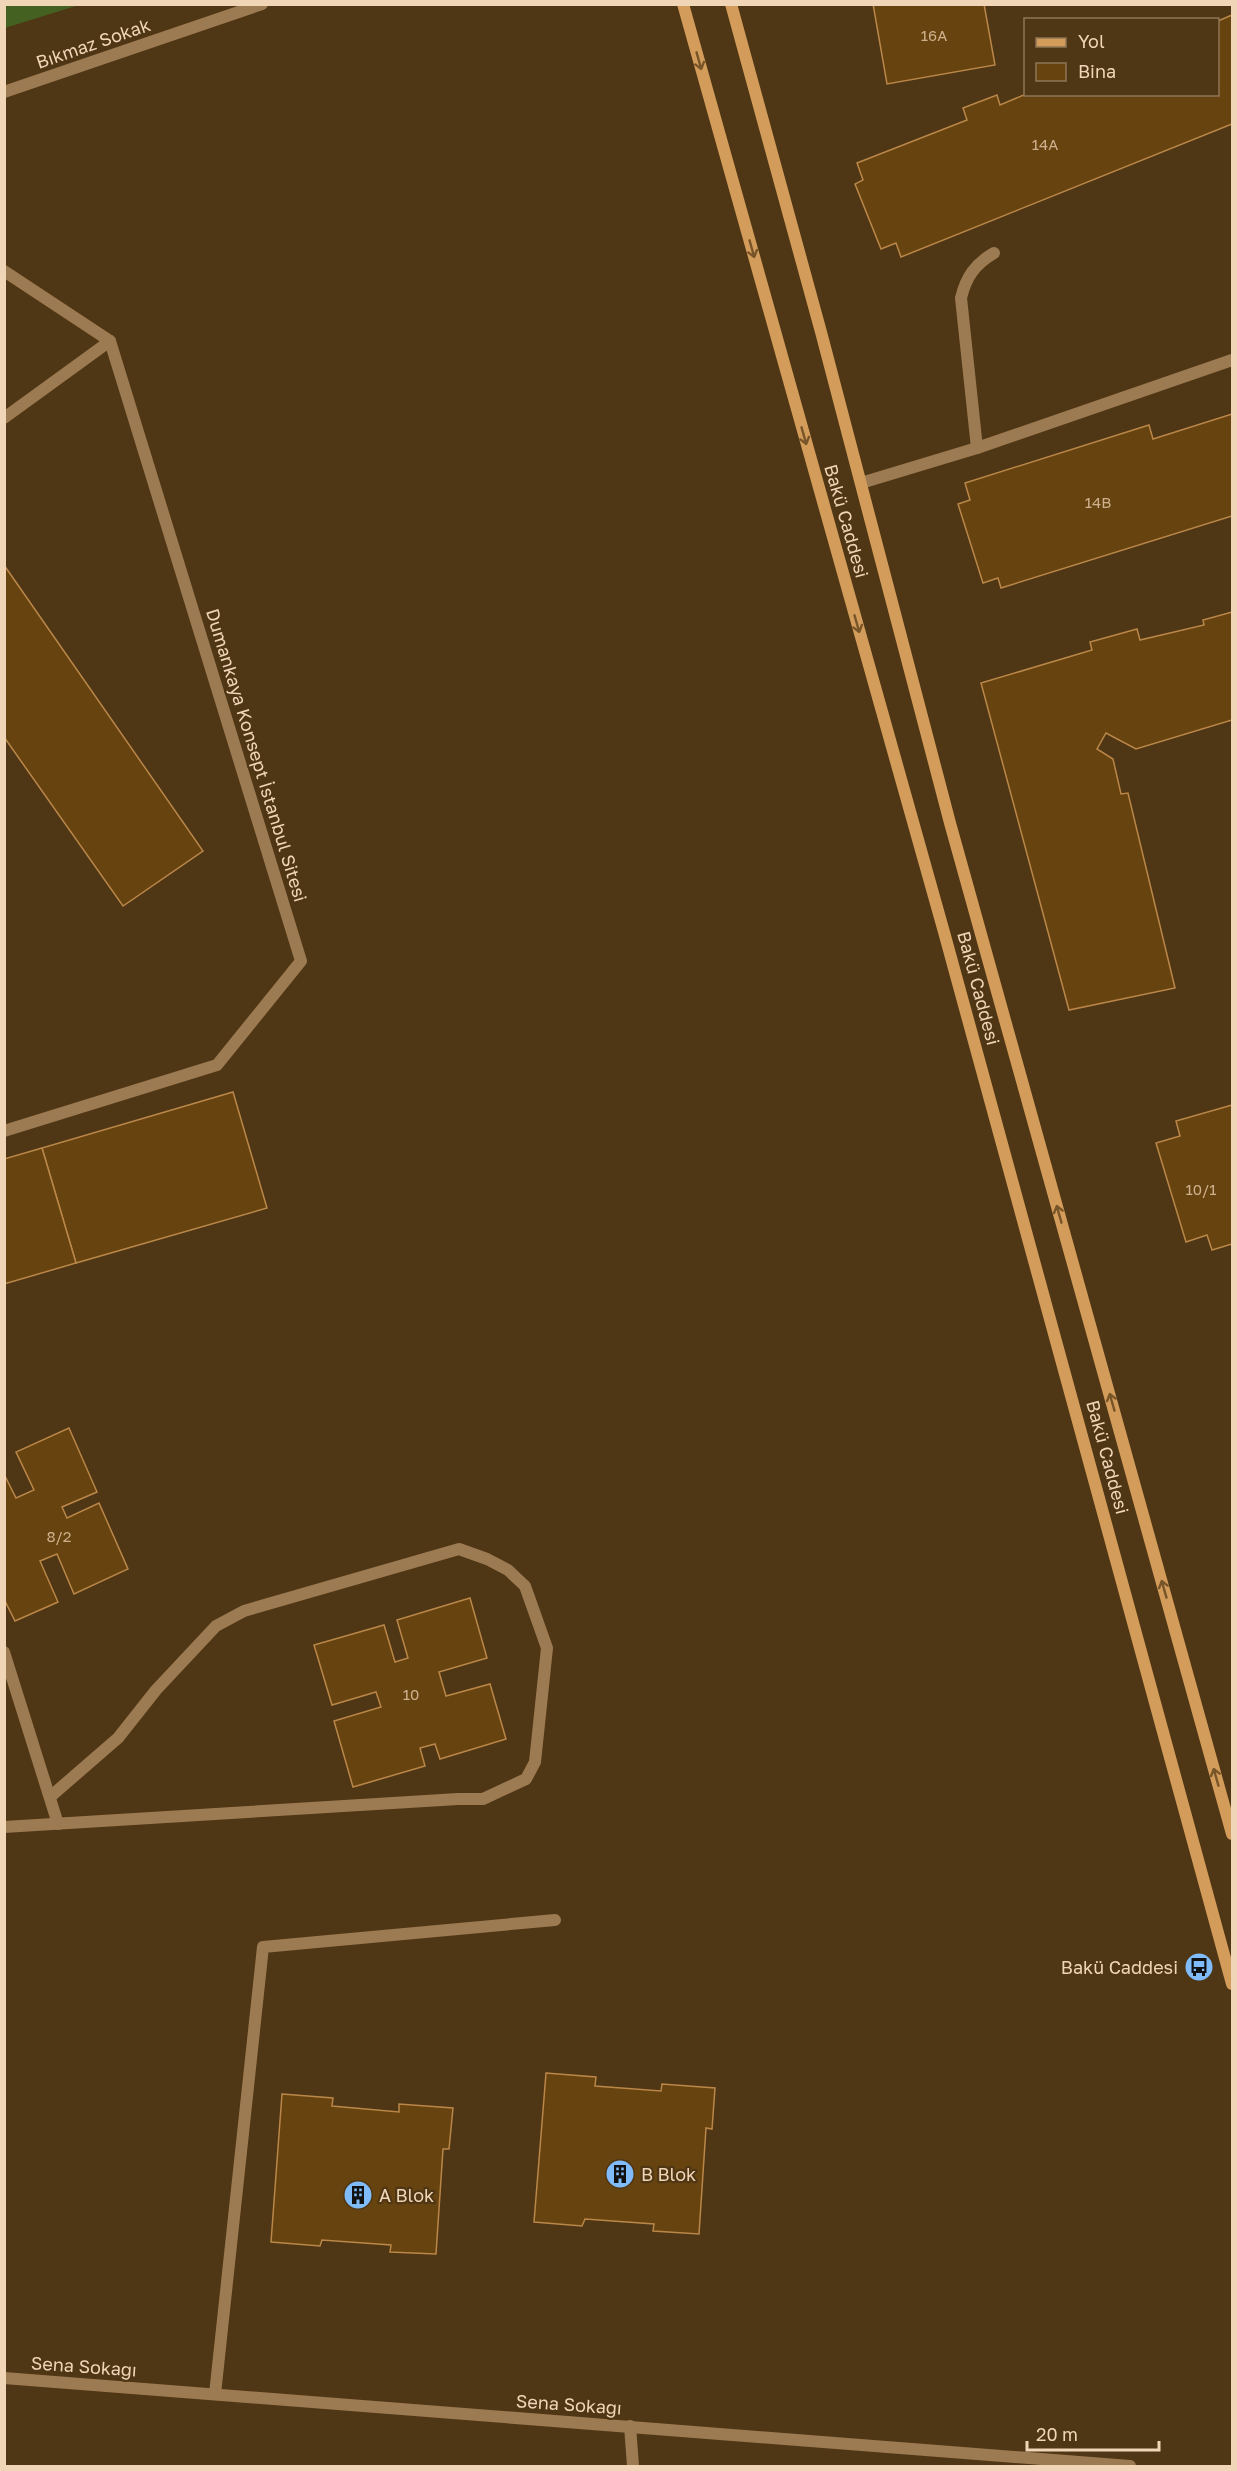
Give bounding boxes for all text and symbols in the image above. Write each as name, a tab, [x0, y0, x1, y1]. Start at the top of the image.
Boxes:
street label: Bıkmaz Sokak	[33, 13, 153, 73]
legend	[1024, 18, 1219, 96]
house number: 16A	[921, 26, 947, 44]
text: Yol	[1078, 30, 1105, 52]
one-way arrow	[694, 51, 705, 70]
text: Bina	[1078, 60, 1116, 82]
house number: 14A	[1032, 135, 1058, 153]
one-way arrow	[746, 239, 758, 258]
one-way arrow	[799, 426, 810, 445]
street label: Bakü Caddesi	[820, 462, 874, 580]
house number: 14B	[1085, 493, 1111, 511]
street label: Dumankaya Konsept İstanbul Sitesi	[202, 606, 312, 904]
one-way arrow	[852, 614, 863, 633]
street label: Bakü Caddesi	[953, 929, 1005, 1047]
house number: 10/1	[1185, 1180, 1217, 1198]
one-way arrow	[1053, 1205, 1065, 1224]
one-way arrow	[1106, 1393, 1117, 1412]
street label: Bakü Caddesi	[1082, 1398, 1134, 1516]
house number: 8/2	[46, 1527, 72, 1545]
one-way arrow	[1158, 1580, 1170, 1599]
house number: 10	[403, 1685, 419, 1703]
one-way arrow	[1210, 1768, 1222, 1787]
bus stop icon: Bakü Caddesi	[1183, 1951, 1215, 1983]
place label: Bakü Caddesi	[1061, 1956, 1178, 1978]
building icon: B Blok	[604, 2158, 636, 2190]
place label: B Blok	[641, 2163, 696, 2185]
building icon: A Blok	[342, 2179, 374, 2211]
place label: A Blok	[379, 2184, 434, 2206]
street label: Sena Sokağı	[30, 2351, 138, 2381]
street label: Sena Sokağı	[515, 2389, 623, 2419]
scale bar	[1027, 2414, 1159, 2452]
text: 20 m	[1036, 2423, 1078, 2445]

